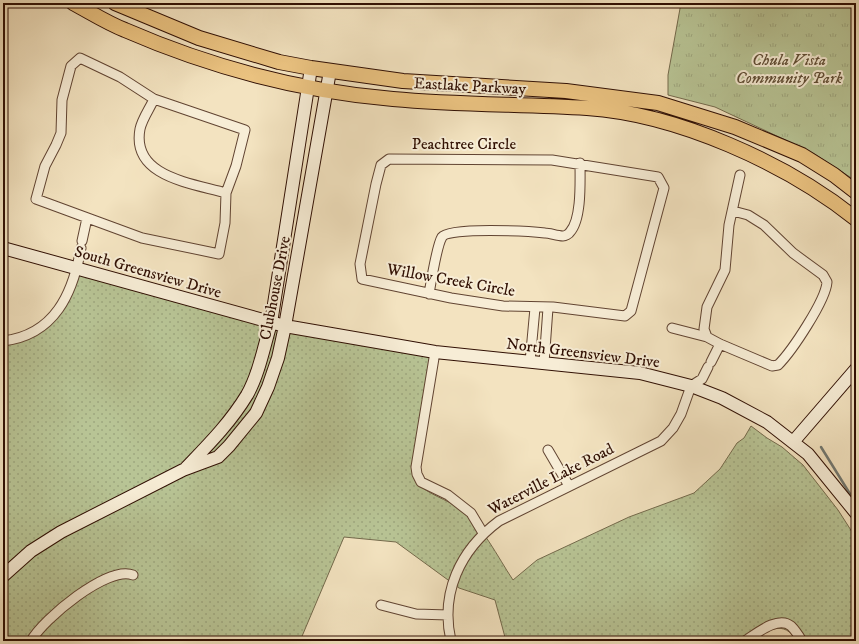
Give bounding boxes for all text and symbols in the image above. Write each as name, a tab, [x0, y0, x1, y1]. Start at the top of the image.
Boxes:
park label: Chula Vista Community Park	[736, 50, 843, 88]
street label: Eastlake Parkway	[413, 73, 527, 99]
street label: Peachtree Circle	[412, 134, 517, 154]
street label: Clubhouse Drive	[255, 234, 295, 342]
street label: South Greensview Drive	[72, 241, 224, 303]
street label: Willow Creek Circle	[384, 259, 517, 301]
street label: North Greensview Drive	[505, 334, 661, 372]
street label: Waterville Lake Road	[484, 439, 617, 520]

